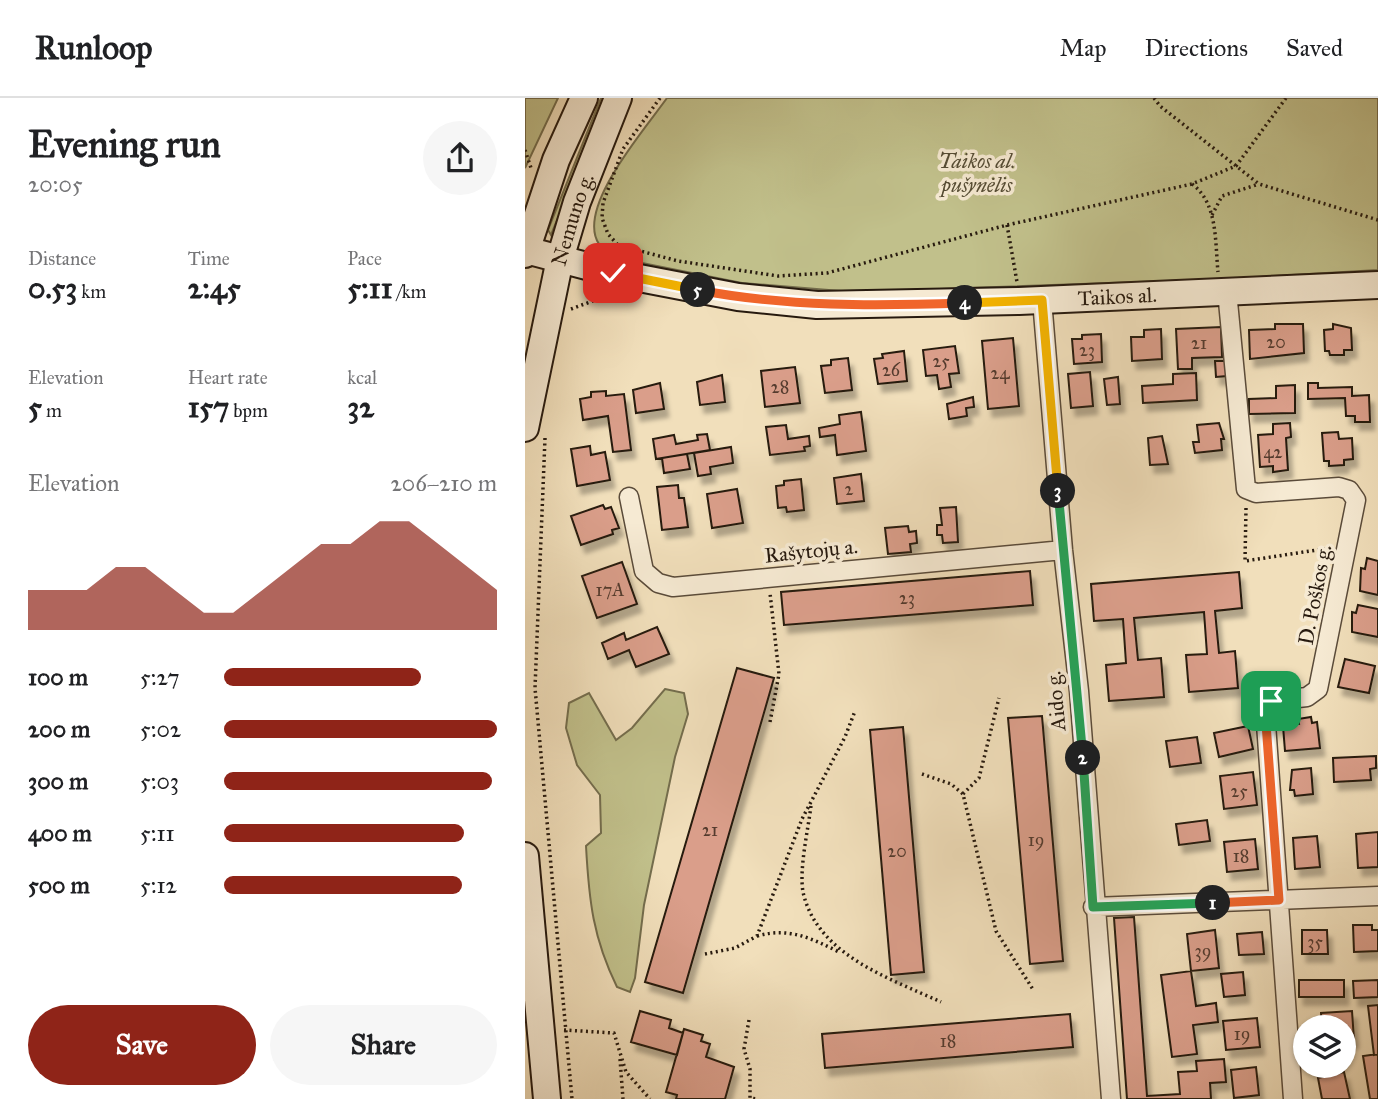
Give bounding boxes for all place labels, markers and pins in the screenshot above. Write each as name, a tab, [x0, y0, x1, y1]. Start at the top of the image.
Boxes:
pin	[583, 243, 643, 303]
pin: 5	[681, 272, 715, 308]
pin: 4	[947, 286, 983, 320]
pin: 3	[1041, 474, 1075, 508]
pin	[1241, 671, 1301, 731]
pin: 2	[1065, 740, 1101, 776]
pin: 1	[1195, 886, 1231, 920]

